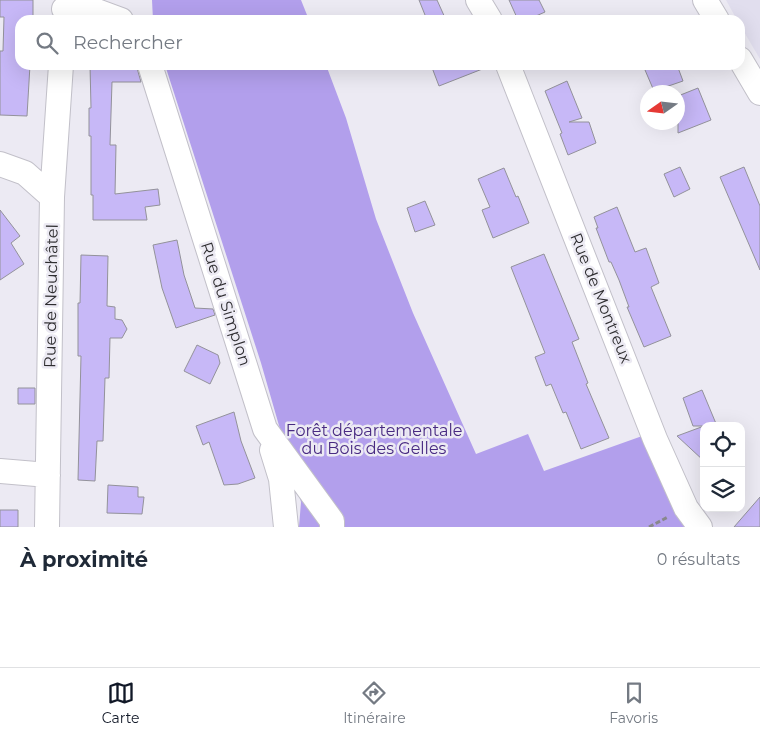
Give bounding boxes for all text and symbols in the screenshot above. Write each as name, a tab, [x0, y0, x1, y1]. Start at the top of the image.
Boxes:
search box	[15, 15, 745, 70]
icon: search	[33, 29, 61, 57]
text: Rechercher	[73, 31, 183, 54]
north arrow	[640, 85, 685, 130]
street label: Rue de Neuchâtel	[40, 224, 62, 368]
street label: Rue de Montreux	[566, 230, 636, 366]
street label: Rue du Simplon	[197, 240, 255, 368]
park label: Forêt départementale du Bois des Gelles	[286, 421, 462, 458]
map controls	[700, 422, 745, 512]
button: locate	[700, 422, 745, 467]
button: layers	[700, 467, 745, 512]
text: À proximité	[20, 547, 148, 572]
text: 0 résultats	[657, 550, 740, 569]
tab: Carte	[102, 679, 140, 727]
tab: Itinéraire	[343, 679, 406, 727]
tab: Favoris	[609, 679, 658, 727]

